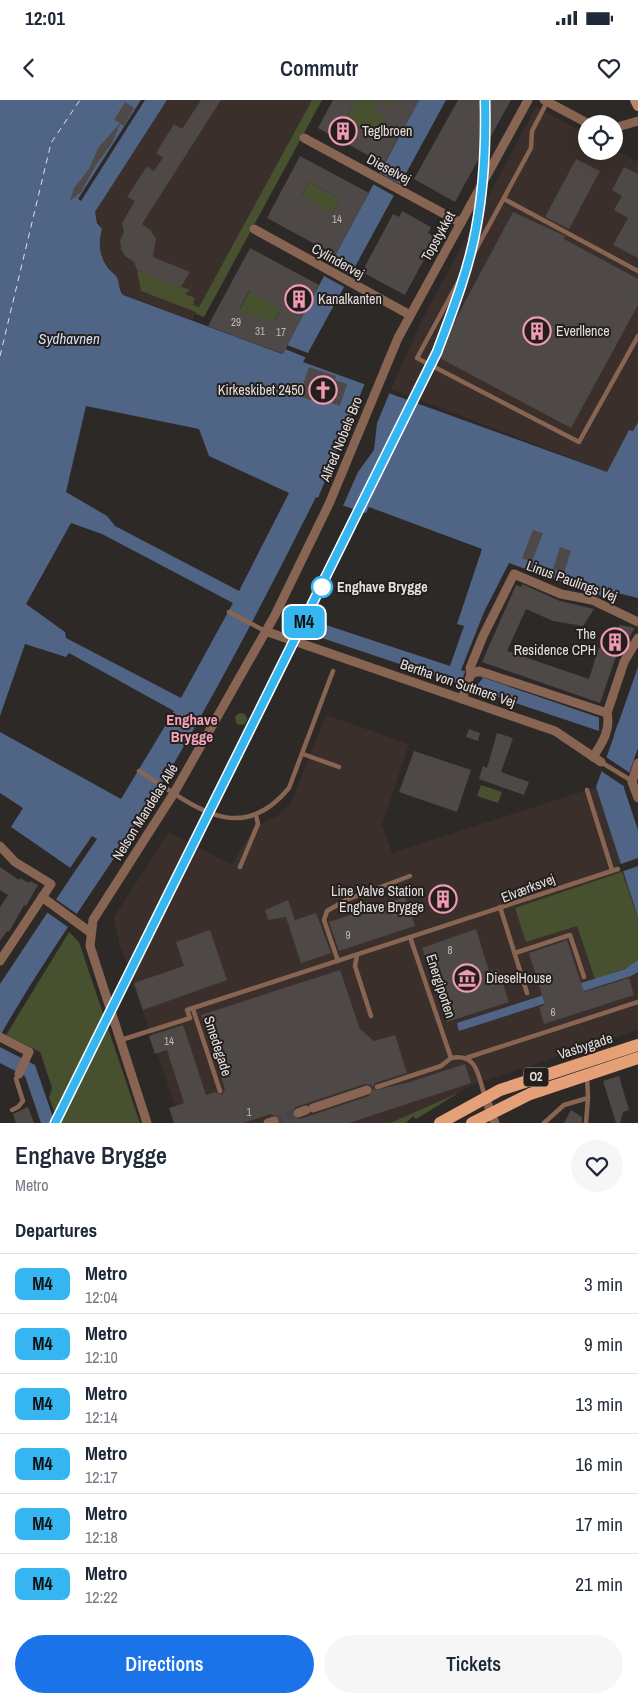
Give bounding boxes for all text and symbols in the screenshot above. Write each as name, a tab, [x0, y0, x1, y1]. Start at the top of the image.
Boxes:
text: 12:01	[25, 5, 65, 31]
text: Commutr	[280, 53, 358, 83]
icon: back	[15, 54, 43, 82]
icon: heart	[595, 54, 623, 82]
map controls	[578, 115, 623, 160]
button: locate	[578, 115, 623, 160]
building icon: Teglbroen	[328, 116, 358, 146]
place label: Teglbroen	[362, 122, 412, 140]
street label: Dieselvej	[364, 150, 414, 188]
street label: Topstykket	[417, 208, 459, 264]
house number: 14	[332, 212, 342, 226]
street label: Cylindervej	[309, 239, 367, 283]
building icon: Kanalkanten	[284, 284, 314, 314]
place label: Kanalkanten	[318, 290, 382, 308]
house number: 29	[231, 315, 241, 329]
building icon: Everllence	[522, 316, 552, 346]
place label: Everllence	[556, 322, 610, 340]
house number: 31	[255, 324, 265, 338]
house number: 17	[276, 325, 286, 339]
water label: Sydhavnen	[38, 328, 100, 349]
church icon: Kirkeskibet 2450	[308, 375, 338, 405]
place label: Kirkeskibet 2450	[218, 381, 304, 399]
street label: Alfred Nobels Bro	[315, 394, 366, 485]
street label: Linus Paulings Vej	[524, 556, 620, 606]
marker: Enghave Brygge	[311, 576, 333, 598]
place label: Enghave Brygge	[337, 578, 428, 596]
line badge: M4	[282, 606, 326, 638]
text: M4	[294, 609, 314, 634]
place label: The Residence CPH	[514, 625, 596, 659]
building icon: The Residence CPH	[600, 627, 630, 657]
street label: Bertha von Suttners Vej	[398, 655, 518, 711]
district label: Enghave Brygge	[166, 709, 218, 747]
street label: Nelson Mandelas Allé	[108, 760, 182, 864]
street label: Elværksvej	[499, 870, 557, 906]
place label: Line Valve Station Enghave Brygge	[331, 882, 424, 916]
building icon: Line Valve Station Enghave Brygge	[428, 884, 458, 914]
house number: 9	[345, 928, 351, 942]
house number: 8	[447, 943, 453, 957]
street label: Energiporten	[422, 952, 460, 1020]
museum icon: DieselHouse	[452, 963, 482, 993]
place label: DieselHouse	[486, 969, 552, 987]
house number: 6	[550, 1005, 556, 1019]
street label: Smedegade	[200, 1014, 236, 1078]
street label: Vasbygade	[555, 1029, 615, 1063]
house number: 14	[164, 1034, 174, 1048]
road number: O2	[524, 1068, 548, 1086]
house number: 1	[246, 1105, 252, 1119]
text: Enghave Brygge	[15, 1139, 167, 1171]
button: heart	[571, 1140, 623, 1192]
text: Metro	[15, 1174, 49, 1196]
text: Departures	[15, 1217, 97, 1243]
text: Metro	[85, 1260, 127, 1286]
text: M4	[32, 1271, 53, 1296]
text: 3 min	[584, 1271, 623, 1297]
text: 12:04	[85, 1286, 118, 1308]
text: Metro	[85, 1320, 127, 1346]
text: M4	[32, 1331, 53, 1356]
text: 9 min	[584, 1331, 623, 1357]
text: 12:10	[85, 1346, 118, 1368]
text: Metro	[85, 1380, 127, 1406]
text: M4	[32, 1391, 53, 1416]
text: 13 min	[575, 1391, 623, 1417]
text: 12:14	[85, 1406, 118, 1428]
text: Metro	[85, 1440, 127, 1466]
text: M4	[32, 1451, 53, 1476]
text: 16 min	[575, 1451, 623, 1477]
text: 12:17	[85, 1466, 118, 1488]
text: Metro	[85, 1500, 127, 1526]
text: M4	[32, 1511, 53, 1536]
text: 17 min	[575, 1511, 623, 1537]
text: 12:18	[85, 1526, 118, 1548]
text: Metro	[85, 1560, 127, 1586]
text: M4	[32, 1571, 53, 1596]
text: 21 min	[575, 1571, 623, 1597]
text: 12:22	[85, 1586, 118, 1608]
button: Directions	[15, 1635, 314, 1693]
button: Tickets	[324, 1635, 623, 1693]

